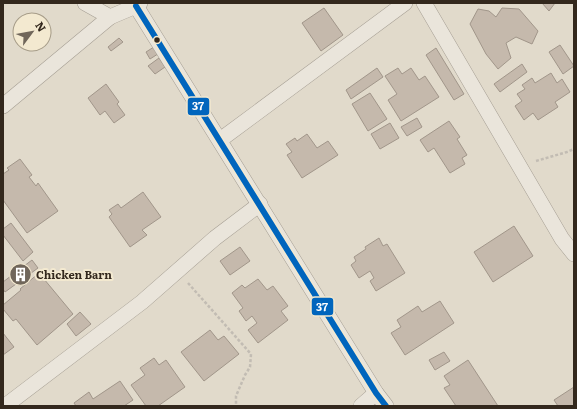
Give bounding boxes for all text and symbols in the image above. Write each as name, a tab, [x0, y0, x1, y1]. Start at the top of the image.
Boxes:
north arrow	[12, 12, 52, 52]
text: N	[32, 18, 51, 34]
unlabelled marker	[152, 35, 162, 45]
line badge: 37	[187, 97, 210, 116]
text: 37	[192, 97, 204, 113]
building icon: Chicken Barn	[7, 262, 33, 288]
place label: Chicken Barn	[36, 266, 112, 282]
line badge: 37	[311, 297, 334, 316]
text: 37	[316, 298, 328, 314]

